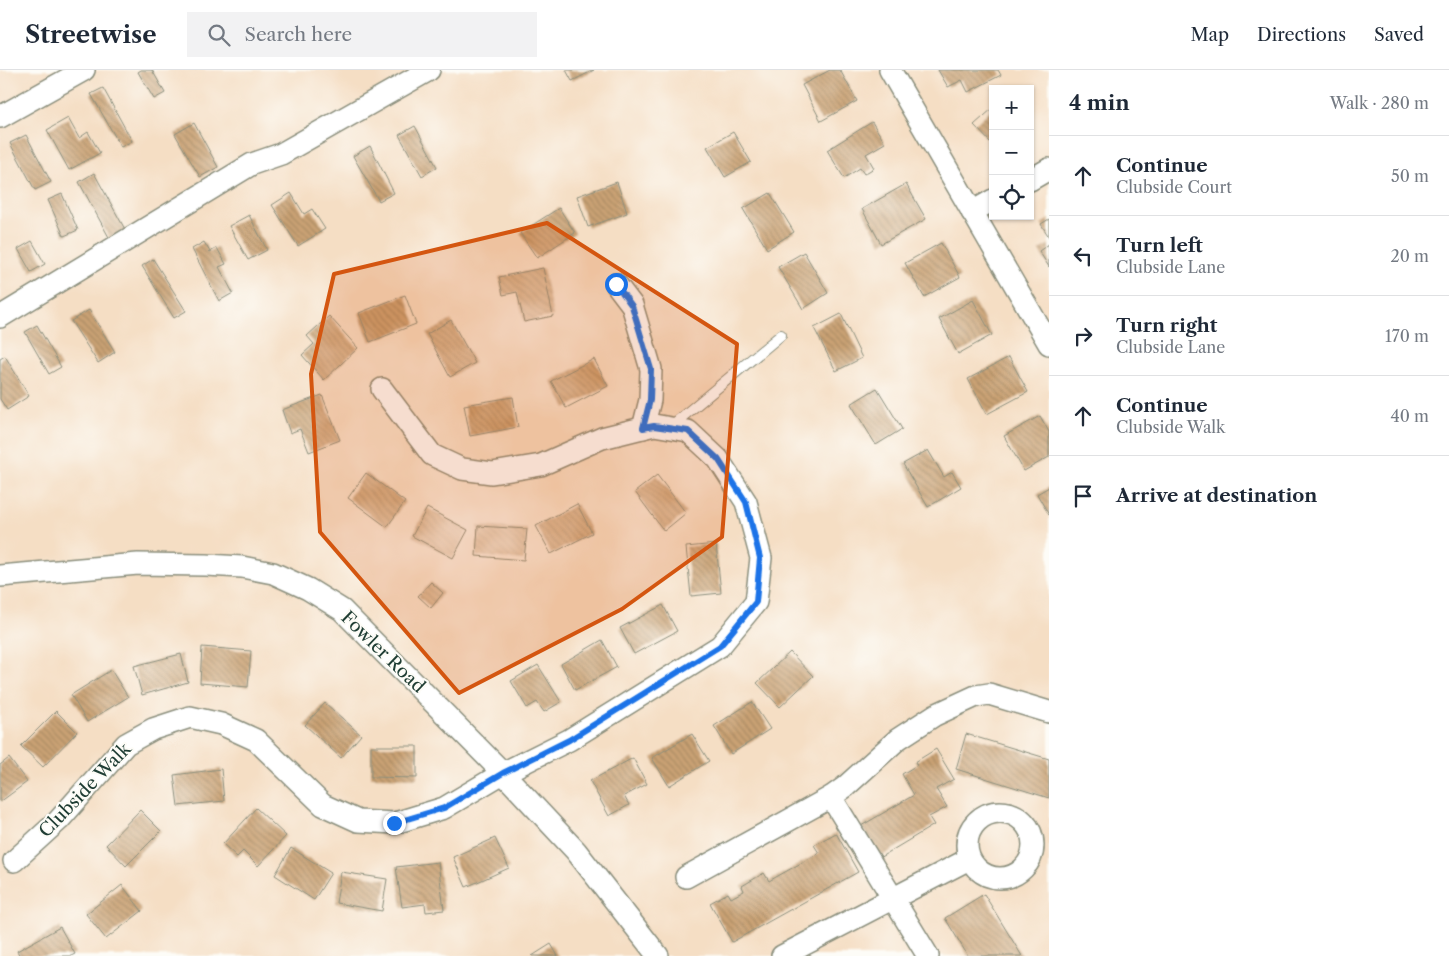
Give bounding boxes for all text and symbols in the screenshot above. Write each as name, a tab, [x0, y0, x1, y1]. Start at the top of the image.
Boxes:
search box	[187, 12, 537, 57]
text: Streetwise	[25, 20, 157, 49]
icon: search	[205, 21, 233, 49]
text: Search here	[245, 23, 352, 46]
text: Map	[1190, 24, 1229, 46]
text: Directions	[1257, 24, 1346, 46]
text: Saved	[1374, 24, 1424, 46]
map controls	[989, 85, 1034, 220]
button: +	[989, 85, 1034, 130]
text: 4 min	[1069, 90, 1130, 115]
text: Walk · 280 m	[1330, 93, 1429, 113]
button: −	[989, 130, 1034, 175]
text: Continue	[1116, 154, 1208, 177]
icon: ahead	[1069, 162, 1097, 190]
text: 50 m	[1391, 166, 1429, 186]
button: locate	[989, 175, 1034, 220]
text: Clubside Court	[1116, 177, 1232, 197]
text: Turn left	[1116, 234, 1203, 257]
icon: left	[1069, 242, 1097, 270]
text: 20 m	[1390, 246, 1429, 266]
text: Clubside Lane	[1116, 257, 1225, 277]
route start	[605, 273, 628, 296]
text: Turn right	[1116, 314, 1217, 337]
icon: right	[1069, 322, 1097, 350]
text: 170 m	[1385, 326, 1429, 346]
text: Clubside Lane	[1116, 337, 1225, 357]
text: Continue	[1116, 394, 1208, 417]
icon: ahead	[1069, 402, 1097, 430]
text: 40 m	[1390, 406, 1429, 426]
text: Clubside Walk	[1116, 417, 1225, 437]
icon: arrive	[1069, 482, 1097, 510]
text: Arrive at destination	[1116, 484, 1317, 507]
street label: Fowler Road	[336, 606, 430, 698]
street label: Clubside Walk	[34, 737, 137, 842]
route end	[383, 812, 406, 835]

